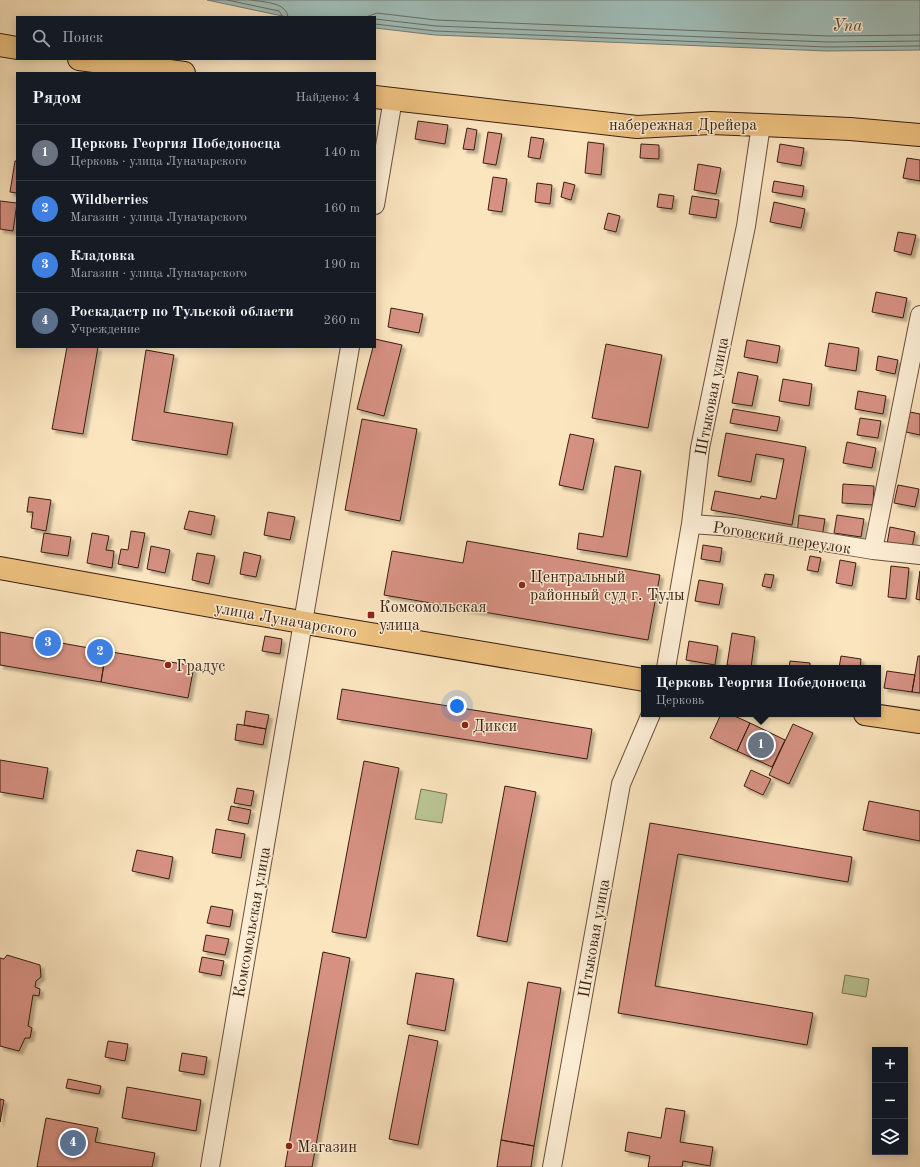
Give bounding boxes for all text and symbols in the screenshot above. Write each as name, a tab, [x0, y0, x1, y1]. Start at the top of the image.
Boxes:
search box	[16, 16, 376, 60]
water label: Упа	[832, 18, 862, 35]
icon: search	[30, 27, 52, 49]
text: Поиск	[62, 31, 103, 46]
text: Рядом	[32, 90, 81, 107]
text: Найдено: 4	[296, 91, 360, 104]
street label: набережная Дрейера	[609, 118, 757, 134]
text: Церковь Георгия Победоносца	[70, 137, 281, 152]
text: 1	[41, 146, 49, 159]
text: 140 m	[323, 146, 360, 159]
text: Церковь · улица Луначарского	[70, 155, 247, 168]
text: Wildberries	[70, 193, 148, 208]
text: 2	[41, 202, 49, 215]
text: 160 m	[323, 202, 360, 215]
text: Магазин · улица Луначарского	[70, 211, 247, 224]
text: Кладовка	[70, 249, 135, 264]
text: 3	[41, 258, 49, 271]
text: 190 m	[323, 258, 360, 271]
text: Магазин · улица Луначарского	[70, 267, 247, 280]
text: Роскадастр по Тульской области	[70, 305, 294, 320]
text: 4	[41, 314, 49, 327]
text: 260 m	[323, 314, 360, 327]
text: Учреждение	[70, 323, 140, 336]
street label: Штыковая улица	[694, 336, 732, 457]
street label: Роговский переулок	[711, 520, 852, 558]
place label: Центральный районный суд г. Тулы	[530, 570, 685, 604]
marker: Центральный районный суд г. Тулы	[517, 580, 527, 590]
place label: Комсомольская улица	[379, 600, 487, 634]
street label: улица Луначарского	[213, 601, 358, 641]
marker: Комсомольская улица	[366, 610, 376, 620]
pin: 3	[35, 628, 61, 658]
pin: 2	[87, 637, 113, 667]
place label: Градус	[176, 659, 225, 675]
marker: Градус	[163, 660, 173, 670]
popup	[641, 665, 881, 717]
text: Церковь Георгия Победоносца	[656, 676, 866, 691]
text: Церковь	[656, 694, 704, 707]
your location	[447, 696, 467, 716]
place label: Дикси	[473, 719, 517, 735]
marker: Дикси	[460, 720, 470, 730]
pin: 1	[748, 730, 774, 760]
street label: Комсомольская улица	[232, 846, 274, 999]
street label: Штыковая улица	[577, 878, 613, 999]
map controls	[872, 1047, 908, 1155]
button: +	[872, 1047, 908, 1083]
button: −	[872, 1083, 908, 1119]
button: layers	[872, 1119, 908, 1155]
pin: 4	[60, 1128, 86, 1158]
place label: Магазин	[297, 1140, 357, 1156]
marker: Магазин	[284, 1141, 294, 1151]

